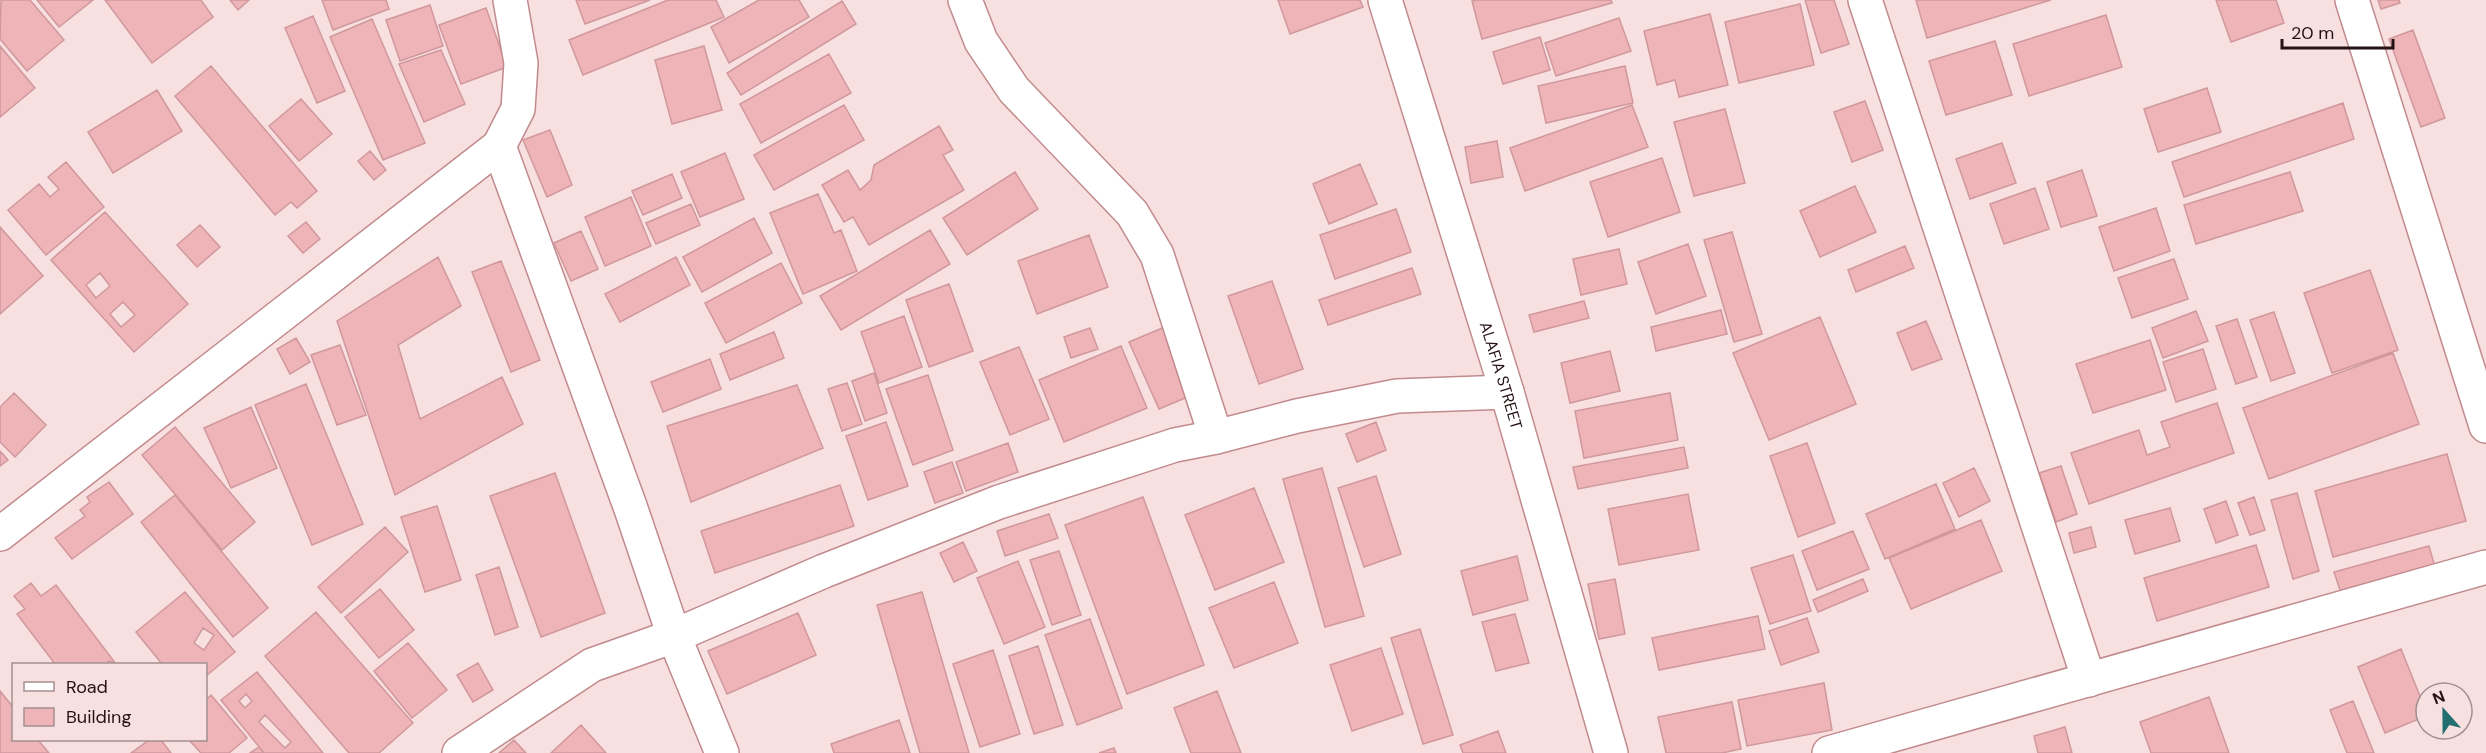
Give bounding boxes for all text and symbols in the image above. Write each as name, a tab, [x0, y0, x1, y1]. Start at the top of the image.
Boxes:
scale bar	[2282, 12, 2393, 50]
text: 20 m	[2291, 21, 2334, 45]
street label: ALAFIA STREET	[1475, 319, 1527, 432]
legend	[12, 663, 207, 741]
text: Road	[66, 675, 108, 699]
north arrow	[2414, 681, 2474, 741]
text: N	[2430, 686, 2448, 709]
text: Building	[66, 705, 131, 729]

